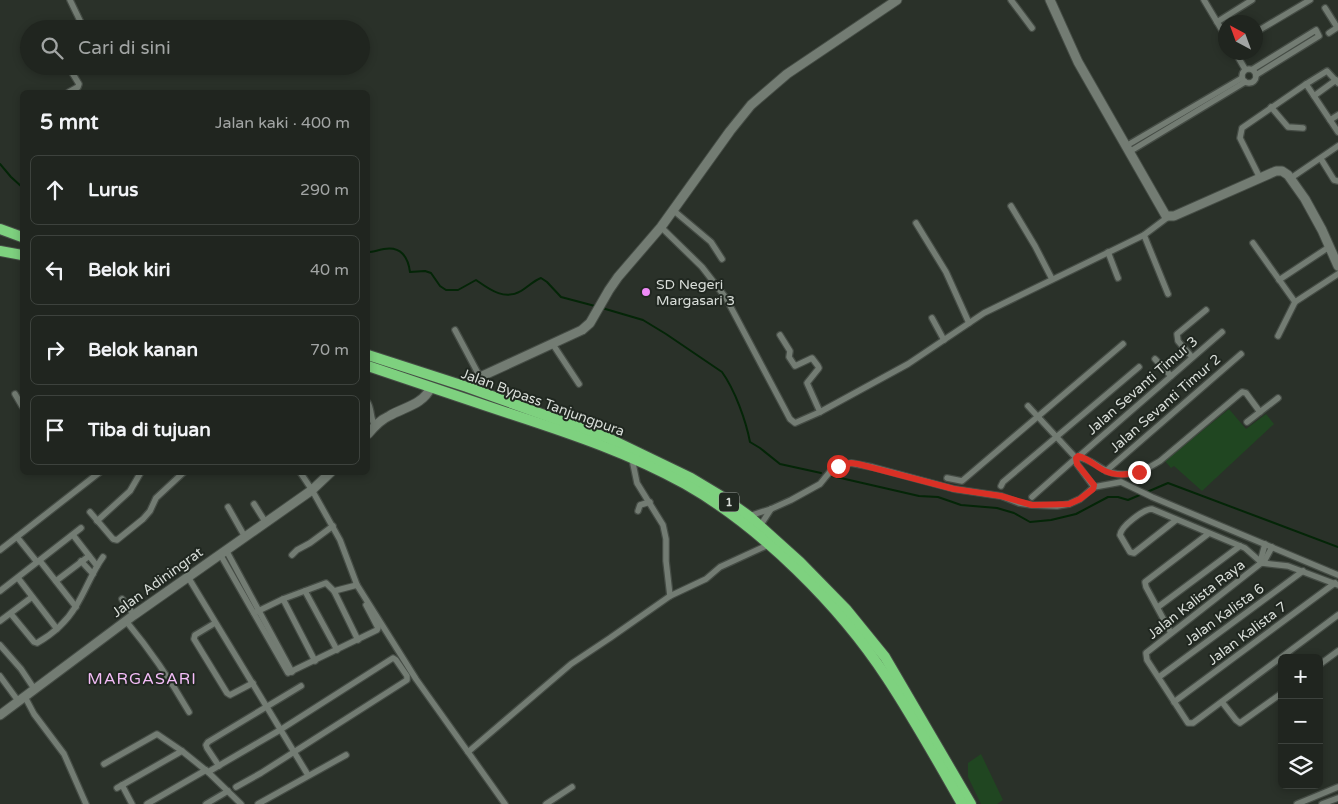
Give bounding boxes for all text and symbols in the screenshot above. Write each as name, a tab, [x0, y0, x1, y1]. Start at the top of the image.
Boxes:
north arrow	[1218, 15, 1263, 60]
search box	[20, 20, 370, 75]
icon: search	[38, 34, 66, 62]
text: Cari di sini	[78, 37, 171, 59]
text: 5 mnt	[40, 110, 99, 135]
text: Jalan kaki · 400 m	[215, 113, 350, 133]
icon: ahead	[41, 176, 69, 204]
text: Lurus	[88, 179, 138, 201]
text: 290 m	[300, 180, 349, 200]
icon: left	[41, 256, 69, 284]
text: Belok kiri	[88, 259, 171, 281]
text: 40 m	[310, 260, 349, 280]
place label: SD Negeri Margasari 3	[656, 276, 735, 309]
marker: SD Negeri Margasari 3	[640, 286, 652, 298]
street label: Jalan Sevanti Timur 3	[1083, 333, 1201, 438]
icon: right	[41, 336, 69, 364]
text: Belok kanan	[88, 339, 198, 361]
text: 70 m	[310, 340, 349, 360]
street label: Jalan Sevanti Timur 2	[1106, 351, 1224, 456]
street label: Jalan Bypass Tanjungpura	[459, 365, 627, 440]
icon: arrive	[41, 416, 69, 444]
text: Tiba di tujuan	[88, 419, 211, 441]
route start	[827, 455, 850, 478]
route end	[1128, 461, 1151, 484]
road number: 1	[719, 492, 739, 512]
street label: Jalan Adiningrat	[108, 543, 207, 621]
street label: Jalan Kalista Raya	[1144, 556, 1248, 643]
street label: Jalan Kalista 6	[1181, 580, 1268, 649]
street label: Jalan Kalista 7	[1204, 598, 1290, 669]
map controls	[1278, 654, 1323, 789]
button: +	[1278, 654, 1323, 699]
district label: MARGASARI	[87, 669, 197, 689]
button: −	[1278, 699, 1323, 744]
button: layers	[1278, 744, 1323, 789]

